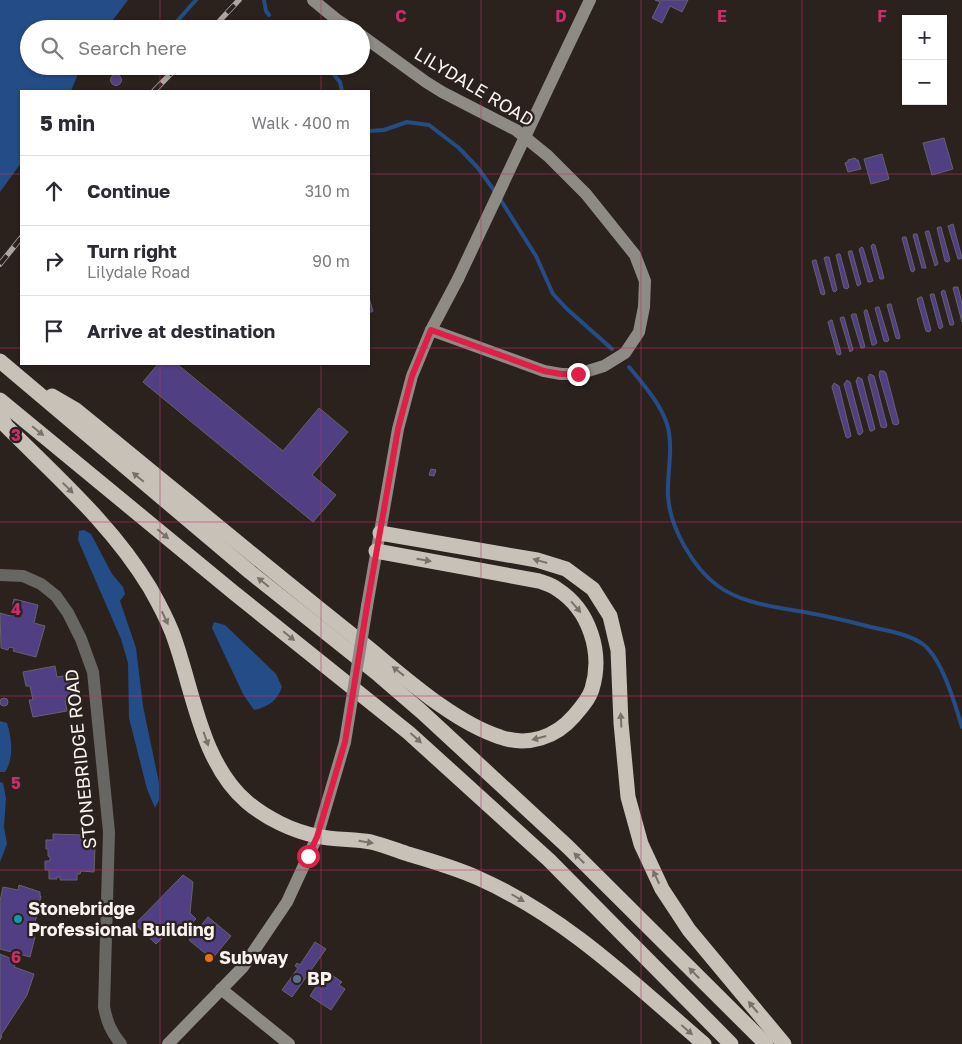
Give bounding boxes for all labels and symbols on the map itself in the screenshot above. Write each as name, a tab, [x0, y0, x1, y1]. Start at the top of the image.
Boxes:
text: C	[395, 6, 407, 26]
text: D	[555, 6, 567, 26]
text: E	[717, 6, 727, 26]
text: F	[877, 6, 887, 26]
street label: LILYDALE ROAD	[411, 42, 538, 130]
route end	[567, 363, 590, 386]
text: 3	[11, 425, 21, 445]
one-way arrow	[31, 425, 44, 436]
one-way arrow	[132, 472, 145, 483]
one-way arrow	[62, 482, 74, 494]
one-way arrow	[157, 528, 170, 539]
one-way arrow	[417, 556, 433, 564]
one-way arrow	[532, 557, 547, 565]
one-way arrow	[256, 577, 269, 587]
text: 4	[11, 599, 21, 619]
one-way arrow	[570, 600, 582, 612]
one-way arrow	[161, 611, 169, 625]
one-way arrow	[282, 631, 295, 642]
one-way arrow	[392, 665, 405, 676]
street label: STONEBRIDGE ROAD	[60, 668, 100, 850]
one-way arrow	[616, 712, 624, 728]
one-way arrow	[202, 732, 210, 747]
one-way arrow	[409, 733, 422, 744]
one-way arrow	[532, 734, 547, 742]
text: 5	[11, 773, 21, 793]
one-way arrow	[358, 839, 374, 847]
route start	[297, 845, 320, 868]
one-way arrow	[573, 852, 585, 864]
one-way arrow	[652, 870, 660, 884]
one-way arrow	[511, 893, 524, 902]
place label: Stonebridge Professional Building	[28, 897, 215, 940]
marker: Stonebridge Professional Building	[12, 913, 24, 925]
place label: Subway	[219, 946, 288, 968]
text: 6	[11, 947, 21, 967]
marker: Subway	[203, 952, 215, 964]
place label: BP	[307, 967, 332, 989]
one-way arrow	[688, 967, 700, 979]
marker: BP	[291, 973, 303, 985]
one-way arrow	[747, 1001, 759, 1013]
one-way arrow	[680, 1024, 693, 1035]

